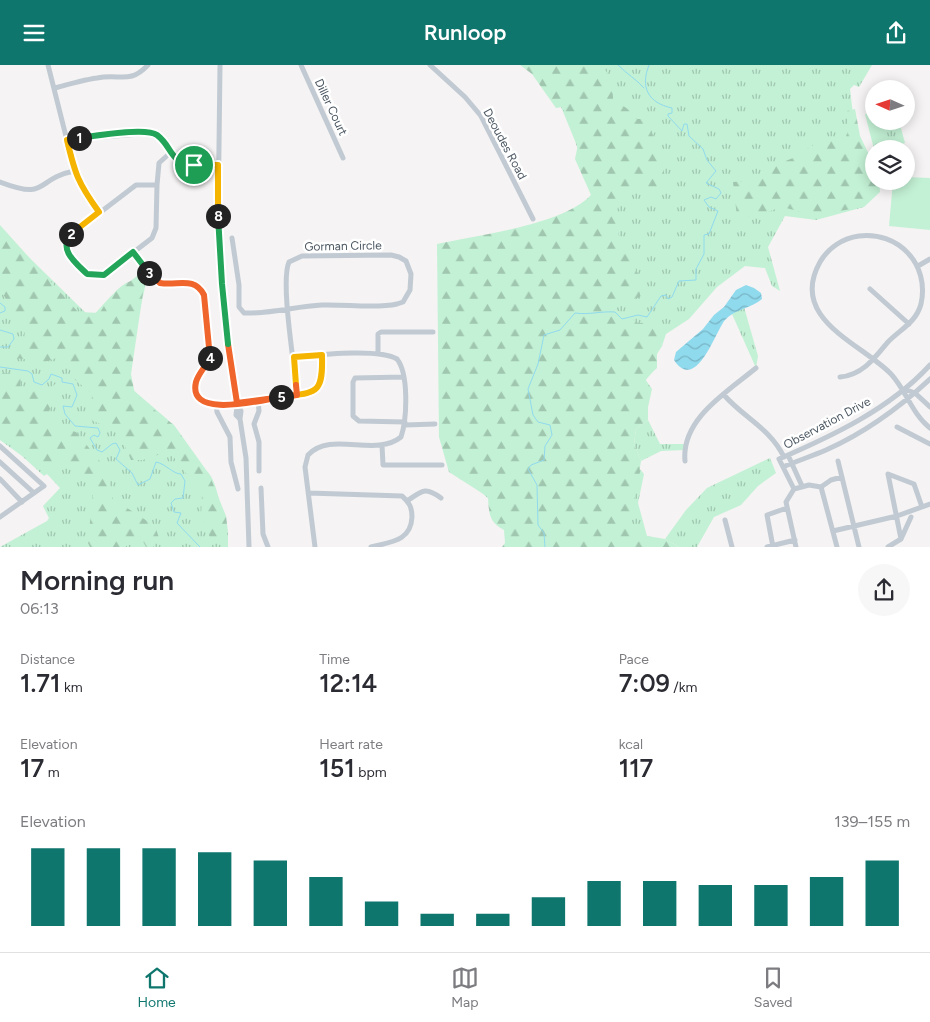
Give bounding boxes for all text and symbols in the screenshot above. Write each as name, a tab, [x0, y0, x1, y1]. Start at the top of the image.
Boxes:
icon: menu	[20, 19, 48, 47]
text: Runloop	[424, 19, 506, 46]
icon: share	[882, 19, 910, 47]
street label: Diller Court	[312, 76, 350, 138]
north arrow	[865, 80, 915, 130]
map controls	[865, 80, 915, 190]
street label: Deoudes Road	[480, 106, 530, 182]
pin: 1	[66, 125, 92, 151]
text: 1	[77, 130, 82, 147]
button: layers	[865, 140, 915, 190]
pin	[173, 144, 215, 186]
icon: arrive	[180, 151, 208, 179]
pin: 8	[206, 203, 230, 229]
text: 8	[214, 208, 223, 225]
pin: 2	[58, 221, 84, 247]
text: 2	[67, 226, 76, 243]
street label: Gorman Circle	[304, 238, 382, 254]
pin: 3	[136, 261, 162, 285]
text: 3	[146, 265, 153, 282]
pin: 4	[198, 345, 222, 371]
text: 4	[206, 350, 215, 367]
pin: 5	[268, 385, 294, 409]
text: 5	[277, 389, 286, 406]
street label: Observation Drive	[781, 394, 873, 452]
text: Morning run	[20, 563, 174, 597]
button: share	[858, 564, 910, 616]
text: 06:13	[20, 599, 59, 618]
text: Distance	[20, 651, 75, 668]
text: Time	[319, 651, 350, 668]
text: Pace	[619, 651, 649, 668]
text: 1.71	[20, 668, 60, 698]
text: 12:14	[319, 668, 377, 698]
text: 7:09	[619, 668, 670, 698]
text: km	[60, 679, 83, 696]
text: /km	[670, 679, 698, 696]
text: Elevation	[20, 736, 78, 753]
text: Heart rate	[319, 736, 383, 753]
text: kcal	[619, 736, 643, 753]
text: 17	[20, 753, 44, 783]
text: 151	[319, 753, 355, 783]
text: 117	[619, 753, 653, 783]
text: m	[44, 764, 60, 781]
text: bpm	[355, 764, 387, 781]
text: Elevation	[20, 812, 86, 831]
text: 139–155 m	[834, 812, 910, 831]
tab: Home	[138, 964, 176, 1011]
tab: Map	[451, 964, 479, 1011]
tab: Saved	[754, 964, 792, 1011]

